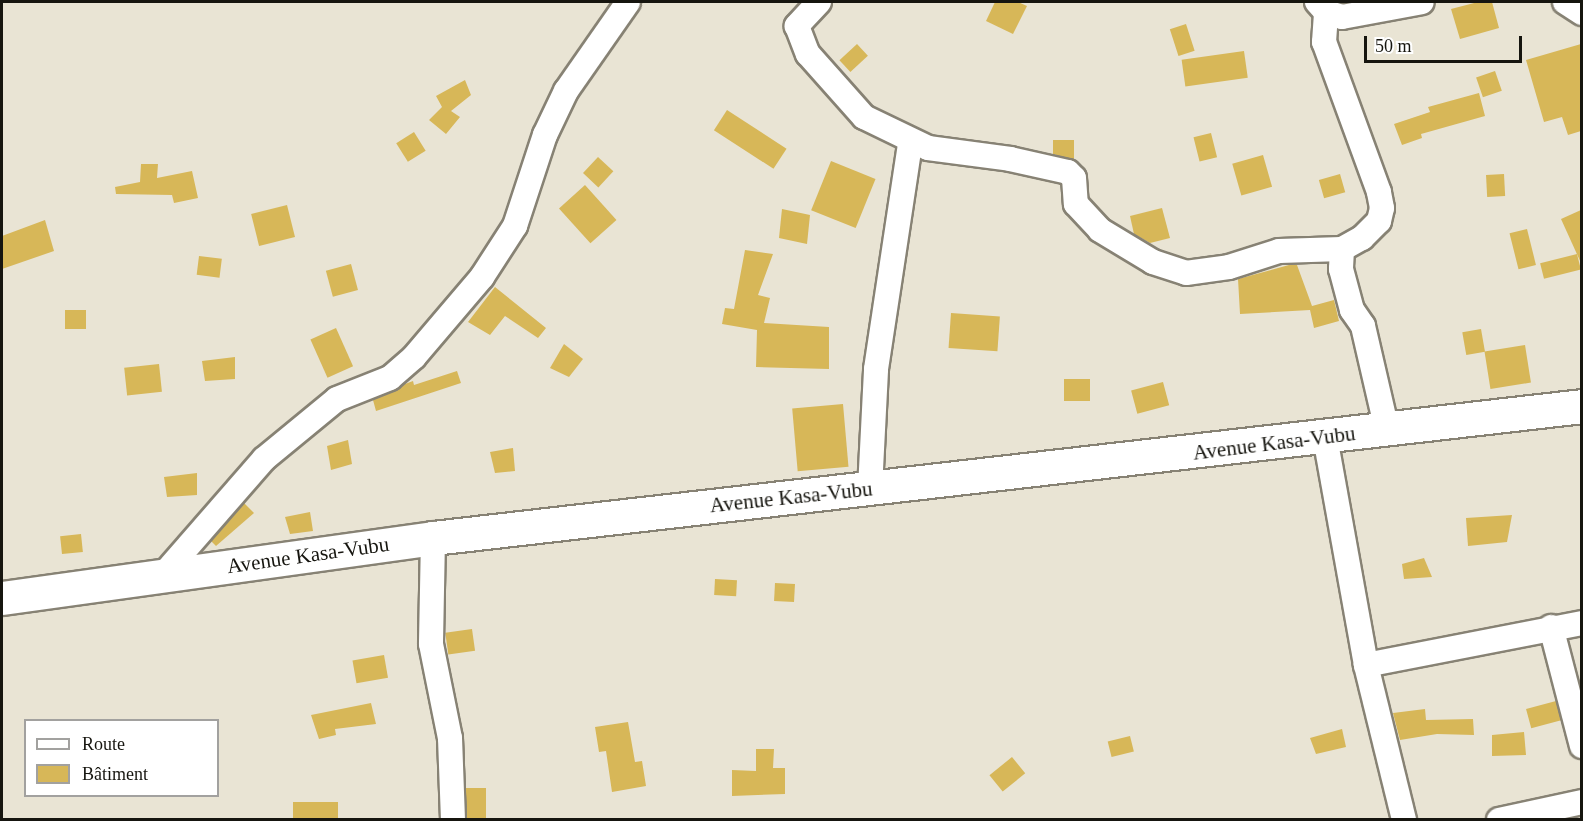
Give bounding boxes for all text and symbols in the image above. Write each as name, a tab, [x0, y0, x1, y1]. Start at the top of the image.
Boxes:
scale bar	[1367, 24, 1524, 62]
text: 50 m	[1375, 36, 1412, 56]
street label: Avenue Kasa-Vubu	[1191, 421, 1357, 465]
street label: Avenue Kasa-Vubu	[708, 476, 874, 518]
street label: Avenue Kasa-Vubu	[225, 531, 391, 579]
legend	[24, 719, 219, 797]
text: Route	[82, 734, 125, 754]
text: Bâtiment	[82, 764, 148, 784]

